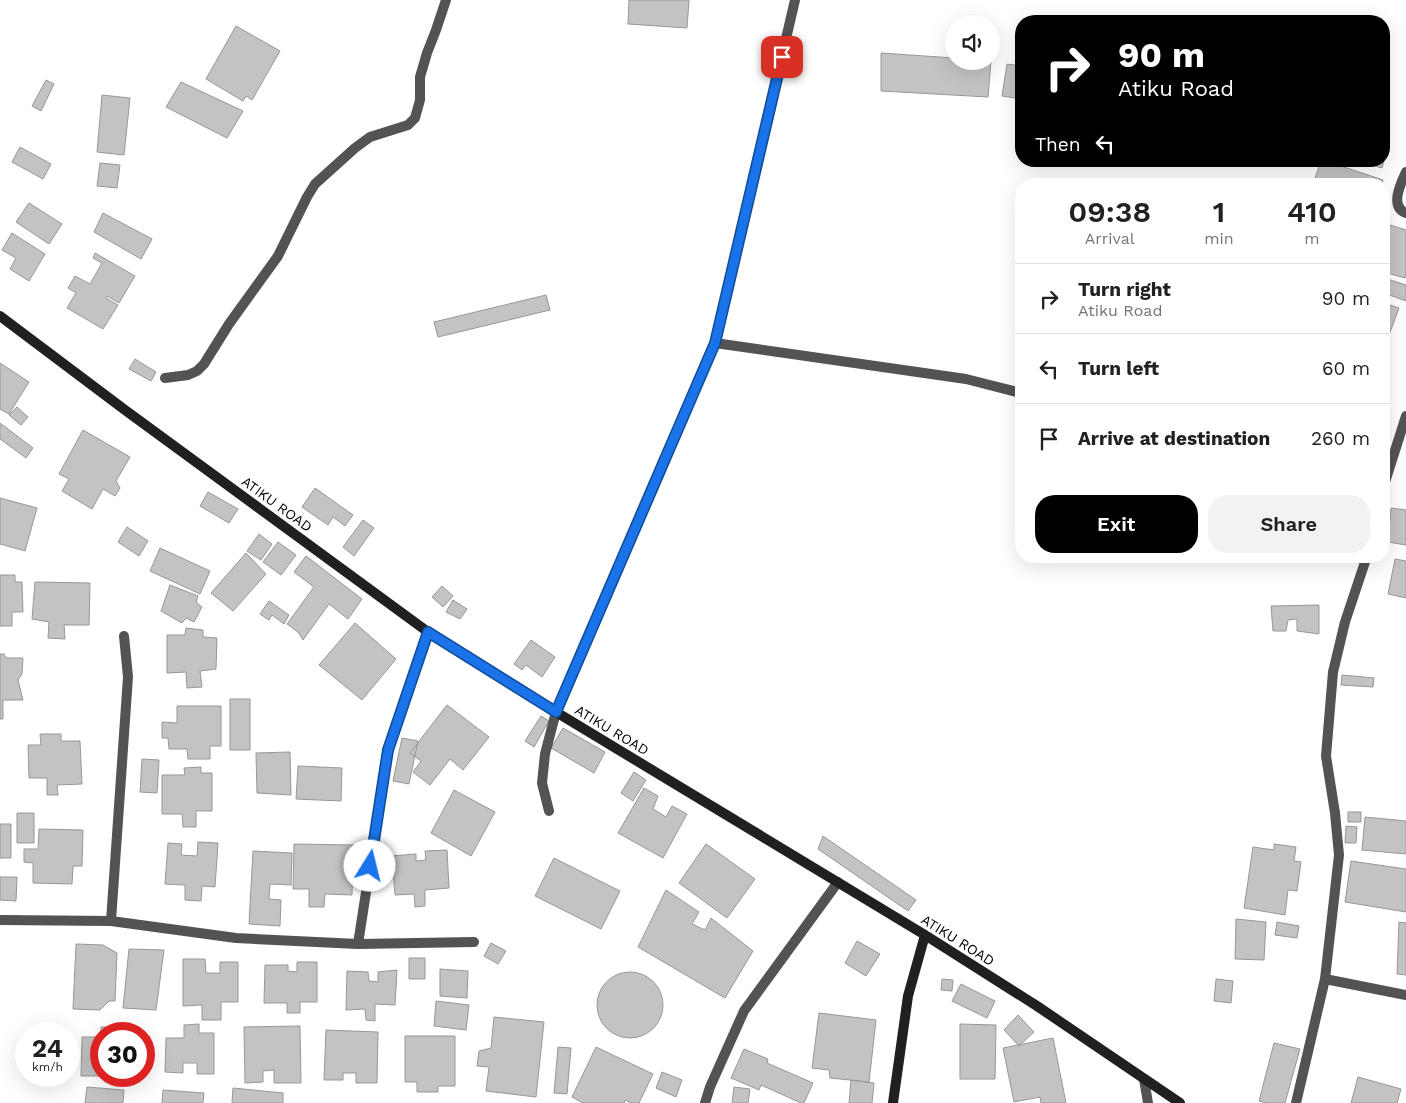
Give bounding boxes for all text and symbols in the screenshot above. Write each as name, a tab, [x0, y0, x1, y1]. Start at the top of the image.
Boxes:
map controls	[945, 15, 1000, 70]
button: sound	[945, 15, 1000, 70]
text: 90 m	[1118, 34, 1205, 76]
icon: right	[1035, 35, 1100, 100]
pin	[761, 36, 803, 78]
icon: arrive	[768, 43, 796, 71]
text: Atiku Road	[1118, 76, 1234, 101]
icon: left	[1091, 130, 1119, 158]
text: Then	[1035, 133, 1081, 156]
text: 09:38	[1068, 194, 1151, 229]
text: 1	[1213, 194, 1225, 229]
text: 410	[1287, 194, 1337, 229]
text: Arrival	[1085, 229, 1135, 248]
text: min	[1204, 229, 1234, 248]
text: m	[1304, 229, 1319, 248]
text: Turn right	[1078, 278, 1171, 301]
icon: right	[1035, 285, 1063, 313]
text: 90 m	[1322, 287, 1370, 310]
text: Atiku Road	[1078, 301, 1162, 320]
icon: left	[1035, 355, 1063, 383]
text: Turn left	[1078, 357, 1159, 380]
text: 60 m	[1322, 357, 1370, 380]
icon: arrive	[1035, 425, 1063, 453]
text: Arrive at destination	[1078, 427, 1270, 450]
text: 260 m	[1311, 427, 1370, 450]
street label: ATIKU ROAD	[239, 473, 315, 535]
button: Exit	[1035, 495, 1198, 553]
button: Share	[1208, 495, 1370, 553]
street label: ATIKU ROAD	[572, 702, 652, 758]
position arrow	[343, 839, 395, 891]
street label: ATIKU ROAD	[918, 911, 998, 969]
speed limit sign: 30	[90, 1022, 155, 1087]
text: 24	[32, 1034, 63, 1063]
text: km/h	[32, 1060, 63, 1074]

